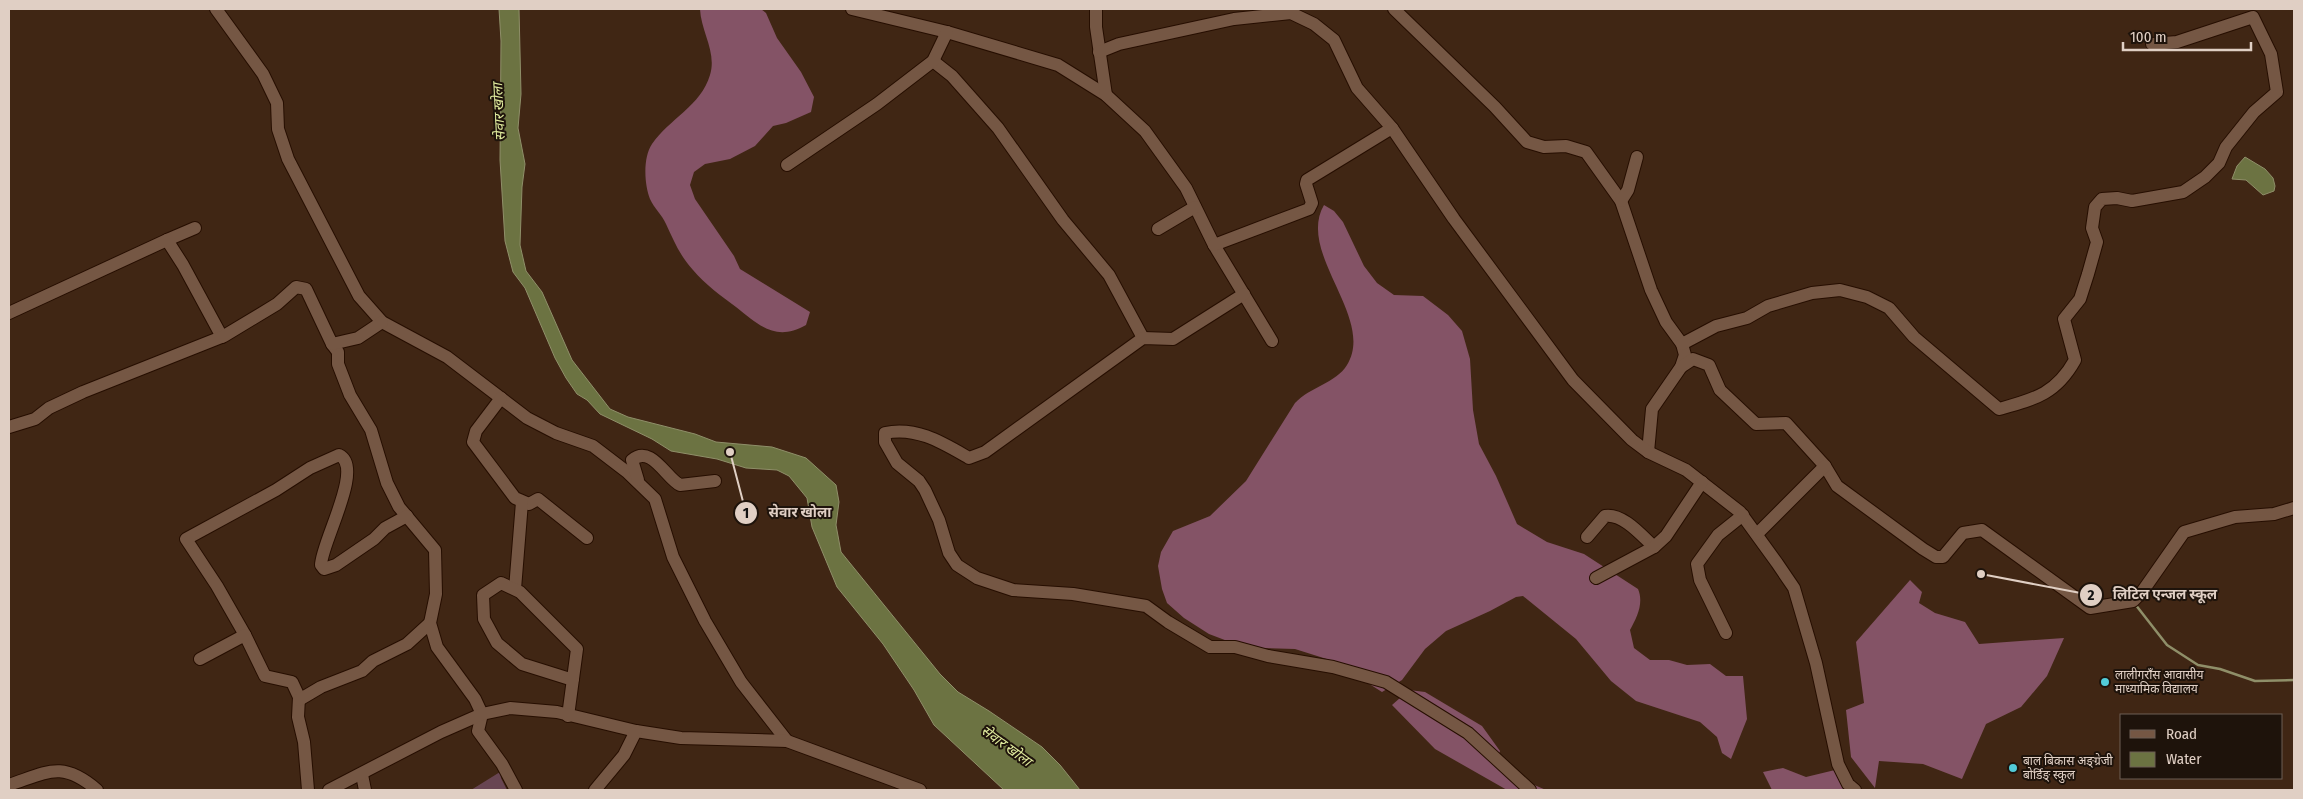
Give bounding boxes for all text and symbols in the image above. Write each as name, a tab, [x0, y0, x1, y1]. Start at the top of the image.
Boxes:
scale bar	[2123, 20, 2250, 52]
text: 100 m	[2130, 28, 2167, 46]
water label: सेवार खोला	[489, 79, 509, 141]
callout: सेवार खोला	[734, 498, 841, 527]
text: सेवार खोला	[769, 503, 832, 521]
text: 1	[743, 504, 749, 522]
callout: लिटिल एन्जल स्कूल	[2078, 580, 2227, 609]
text: 2	[2087, 586, 2095, 604]
text: लिटिल एन्जल स्कूल	[2113, 586, 2218, 604]
place label: लालीगुराँस आवासीय माध्यामिक विद्यालय	[2115, 667, 2204, 696]
marker: लालीगुराँस आवासीय माध्यामिक विद्यालय	[2099, 676, 2111, 688]
legend	[2120, 714, 2283, 779]
water label: सेवार खोला	[978, 722, 1037, 772]
text: Road	[2166, 725, 2197, 743]
text: Water	[2166, 750, 2202, 768]
place label: बाल बिकास अङ्ग्रेजी बोर्डिङ् स्कुल	[2023, 753, 2114, 783]
marker: बाल बिकास अङ्ग्रेजी बोर्डिङ् स्कुल	[2007, 762, 2019, 774]

